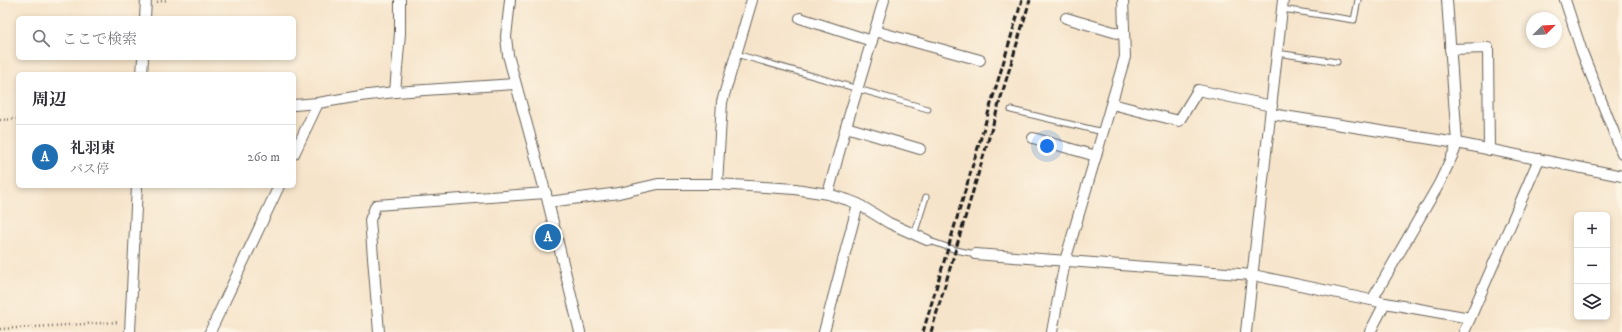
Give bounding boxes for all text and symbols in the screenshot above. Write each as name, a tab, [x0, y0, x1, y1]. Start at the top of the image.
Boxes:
north arrow	[1526, 12, 1562, 48]
search box	[16, 16, 296, 60]
icon: search	[30, 27, 52, 49]
text: ここで検索	[62, 30, 137, 49]
text: 周辺	[32, 89, 66, 111]
your location	[1037, 136, 1057, 156]
text: 礼羽東	[70, 139, 115, 158]
text: A	[41, 149, 49, 165]
text: 260 m	[247, 149, 280, 165]
text: バス停	[70, 161, 109, 177]
map controls	[1574, 212, 1610, 320]
button: +	[1574, 212, 1610, 248]
pin: A	[535, 222, 561, 252]
button: −	[1574, 248, 1610, 284]
button: layers	[1574, 284, 1610, 320]

